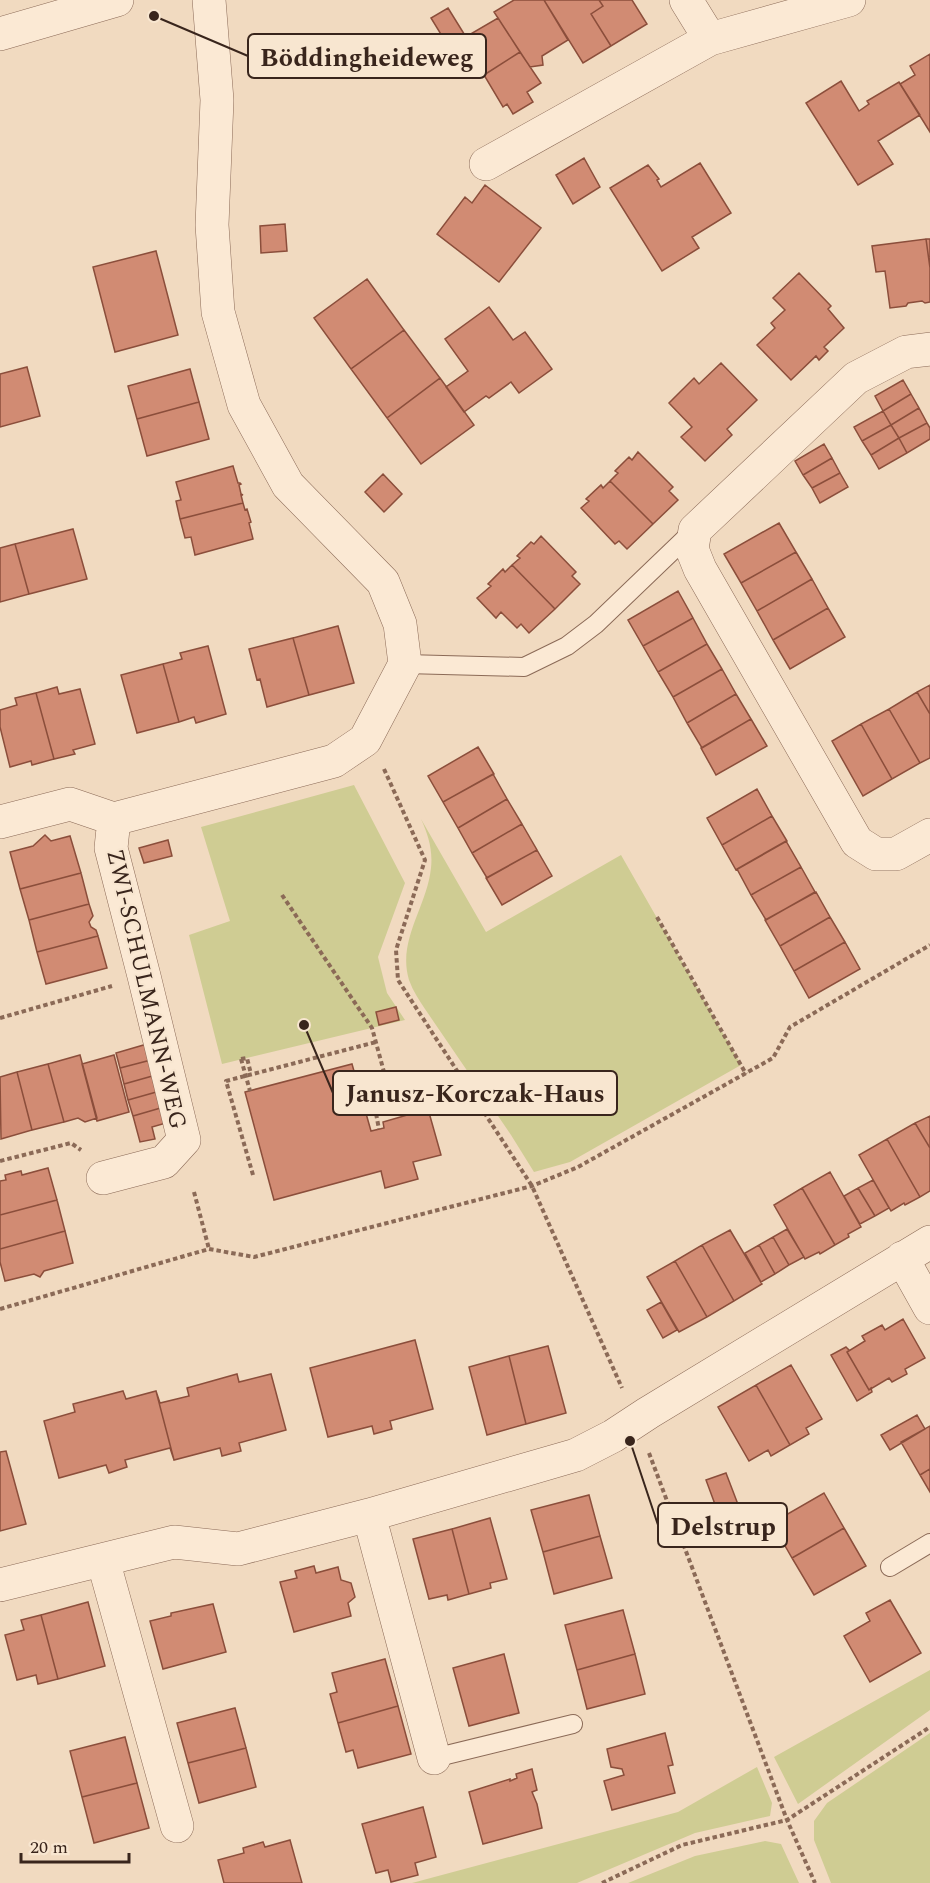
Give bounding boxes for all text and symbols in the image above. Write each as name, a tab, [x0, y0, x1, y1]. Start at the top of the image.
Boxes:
callout: Böddingheideweg	[248, 34, 486, 78]
text: Böddingheideweg	[260, 38, 474, 78]
street label: ZWI-SCHULMANN-WEG	[96, 846, 196, 1133]
callout: Janusz-Korczak-Haus	[333, 1071, 617, 1115]
text: Janusz-Korczak-Haus	[345, 1074, 605, 1114]
callout: Delstrup	[658, 1503, 787, 1547]
text: Delstrup	[670, 1507, 776, 1547]
scale bar	[21, 1826, 129, 1864]
text: 20 m	[30, 1834, 68, 1861]

